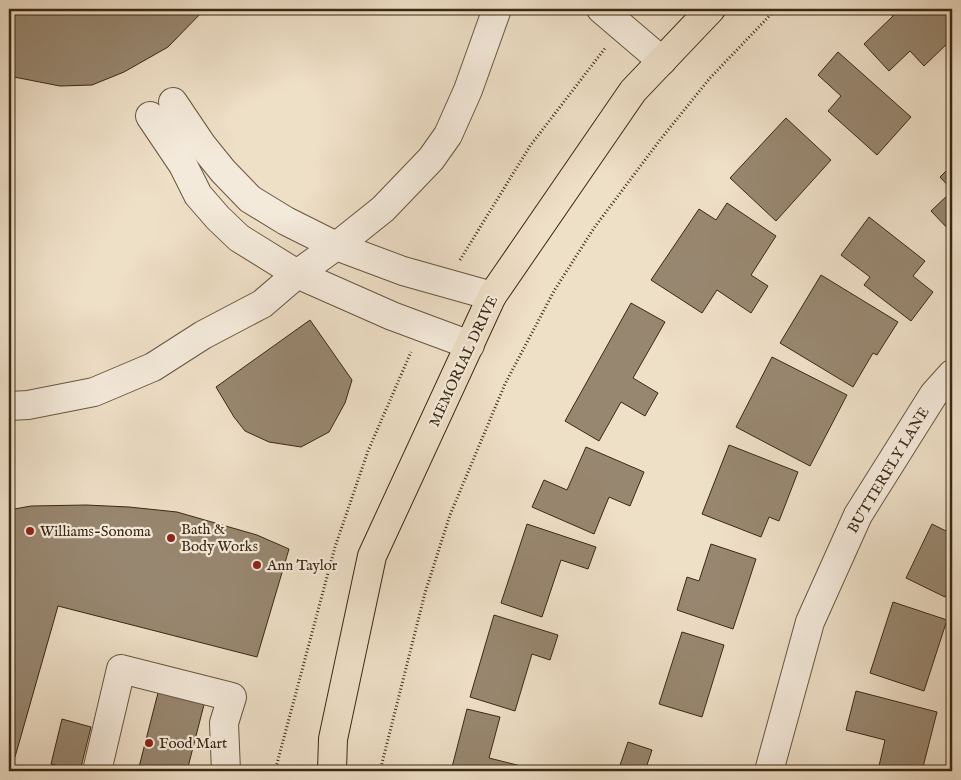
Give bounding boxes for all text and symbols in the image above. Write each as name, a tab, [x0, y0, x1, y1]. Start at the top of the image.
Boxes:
street label: MEMORIAL DRIVE	[425, 293, 502, 430]
street label: BUTTERFLY LANE	[843, 404, 934, 537]
place label: Bath & Body Works	[181, 520, 258, 556]
place label: Williams-Sonoma	[40, 522, 151, 541]
marker: Williams-Sonoma	[24, 525, 36, 537]
marker: Bath & Body Works	[165, 532, 177, 544]
place label: Ann Taylor	[266, 556, 338, 575]
marker: Ann Taylor	[251, 559, 263, 571]
place label: Food Mart	[159, 734, 227, 753]
marker: Food Mart	[143, 737, 155, 749]

